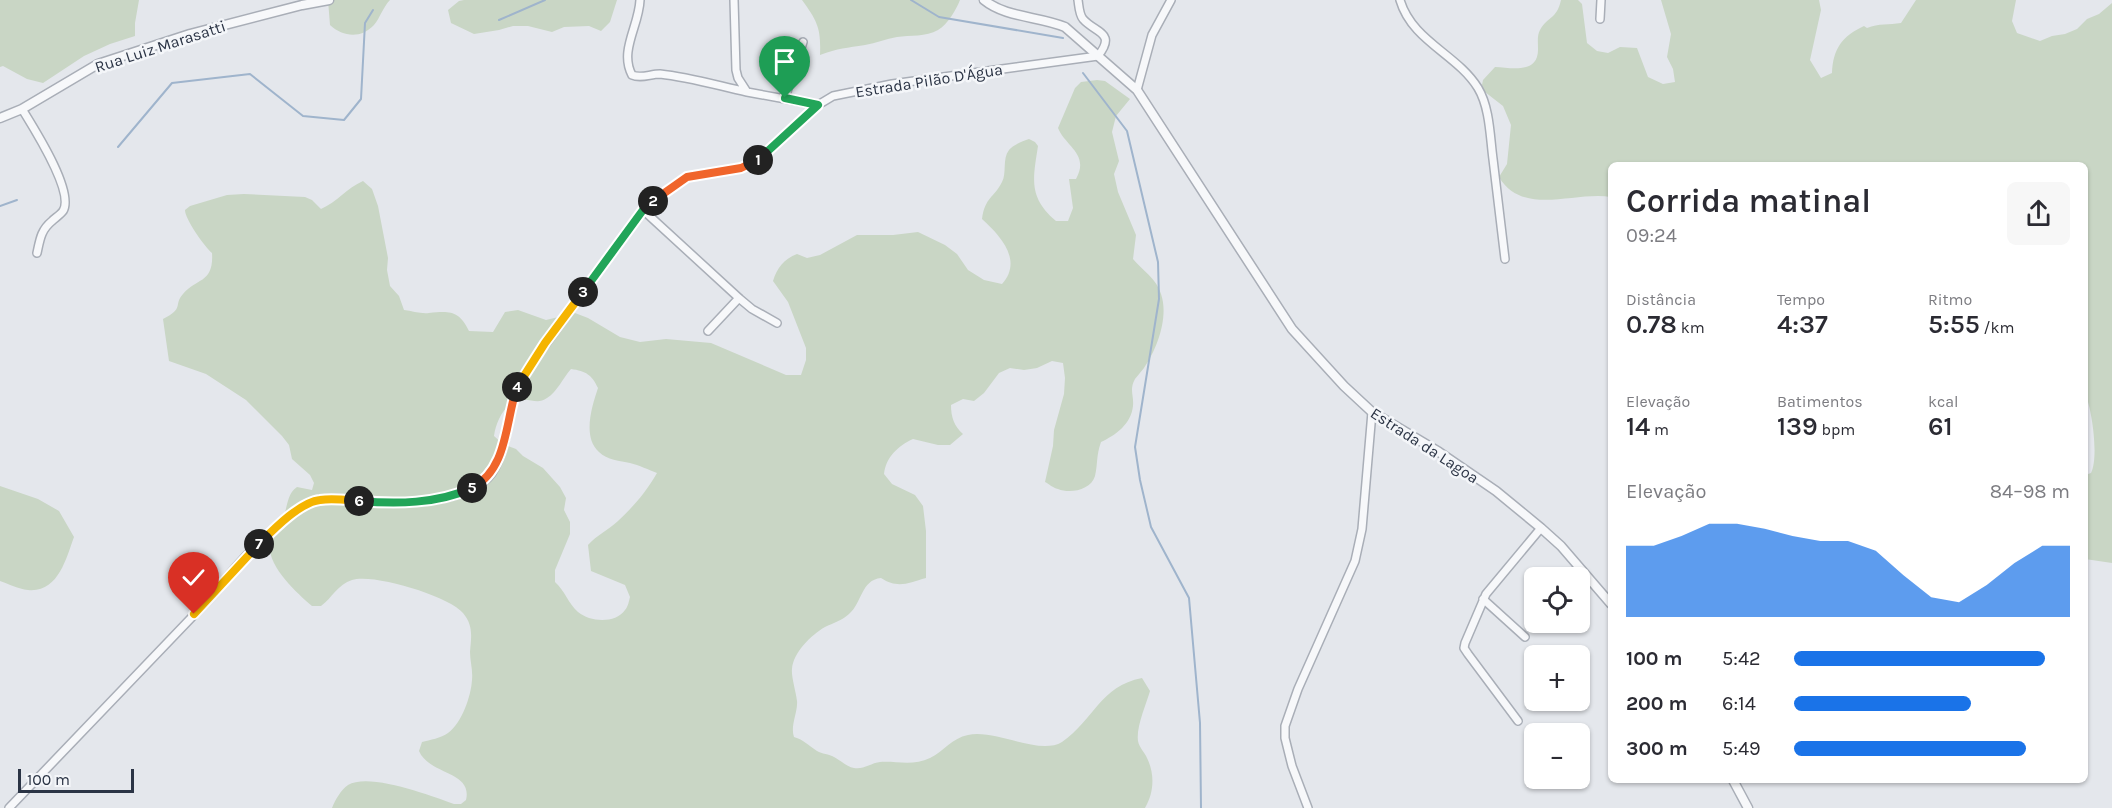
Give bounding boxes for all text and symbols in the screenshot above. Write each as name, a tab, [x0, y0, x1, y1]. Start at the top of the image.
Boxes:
street label: Rua Luiz Marasatti	[92, 16, 228, 77]
pin	[759, 36, 810, 98]
icon: arrive	[768, 45, 801, 78]
street label: Estrada Pilão D'Água	[854, 59, 1004, 102]
pin: 1	[743, 145, 773, 175]
text: 1	[755, 150, 761, 169]
text: Corrida matinal	[1626, 182, 1871, 220]
button: share	[2007, 182, 2070, 245]
pin: 2	[638, 186, 668, 216]
text: 2	[648, 191, 658, 210]
text: 09:24	[1626, 224, 1677, 247]
pin: 3	[568, 277, 598, 307]
text: 3	[578, 282, 588, 301]
text: Distância	[1626, 290, 1696, 309]
text: Tempo	[1777, 290, 1825, 309]
text: Ritmo	[1928, 290, 1972, 309]
text: 0.78	[1626, 309, 1677, 340]
text: 4:37	[1777, 309, 1828, 340]
text: 5:55	[1928, 309, 1980, 340]
text: km	[1677, 318, 1705, 337]
text: /km	[1980, 318, 2014, 337]
pin: 4	[502, 372, 532, 402]
text: 4	[512, 377, 522, 396]
text: Elevação	[1626, 392, 1690, 411]
text: Batimentos	[1777, 392, 1863, 411]
text: kcal	[1928, 392, 1959, 411]
street label: Estrada da Lagoa	[1367, 403, 1482, 487]
text: 14	[1626, 411, 1650, 442]
text: 139	[1777, 411, 1818, 442]
text: 61	[1928, 411, 1953, 442]
text: m	[1650, 420, 1669, 439]
text: bpm	[1818, 420, 1855, 439]
pin: 5	[457, 473, 487, 503]
text: 5	[467, 478, 477, 497]
text: Elevação	[1626, 480, 1706, 503]
text: 84–98 m	[1990, 480, 2070, 503]
pin: 6	[344, 486, 374, 516]
text: 6	[354, 491, 364, 510]
pin: 7	[244, 529, 274, 559]
text: 7	[255, 534, 263, 553]
pin	[168, 552, 219, 614]
icon: check	[177, 561, 210, 594]
map controls	[1524, 567, 1590, 789]
button: locate	[1524, 567, 1590, 633]
button: +	[1524, 645, 1590, 711]
text: 100 m	[1626, 647, 1682, 670]
text: 5:42	[1722, 647, 1761, 670]
text: 200 m	[1626, 692, 1687, 715]
text: 6:14	[1722, 692, 1756, 715]
button: −	[1524, 723, 1590, 789]
text: 300 m	[1626, 737, 1688, 760]
text: 5:49	[1722, 737, 1761, 760]
scale bar	[18, 766, 134, 794]
text: 100 m	[27, 770, 70, 789]

